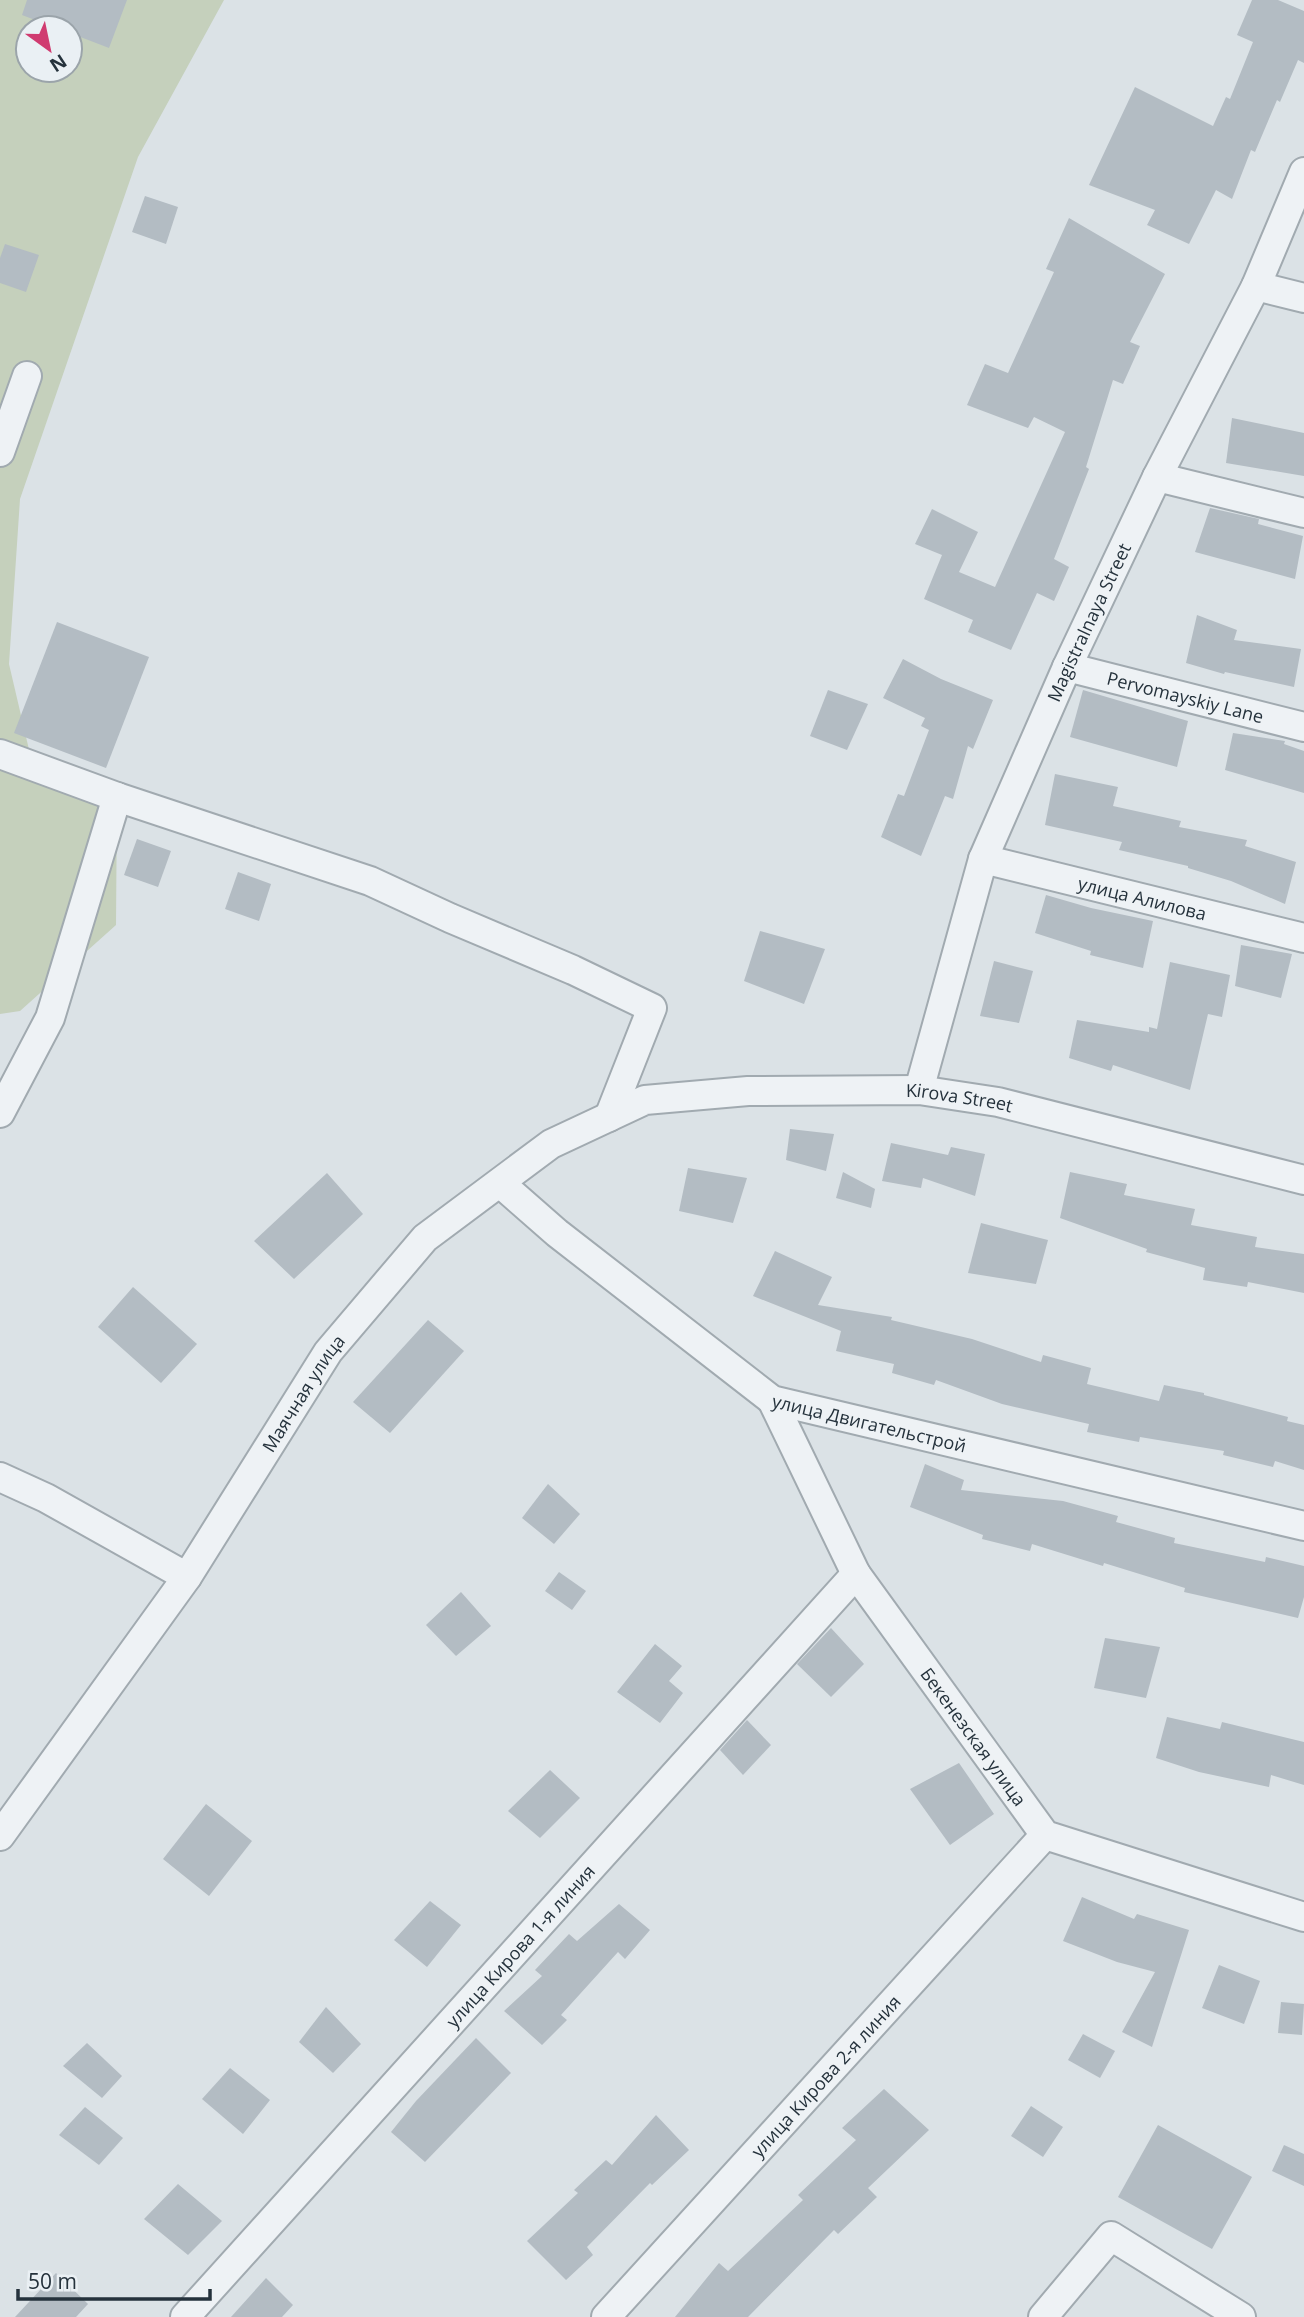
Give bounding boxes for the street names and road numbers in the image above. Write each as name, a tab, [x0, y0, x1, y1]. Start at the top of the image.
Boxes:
street label: Magistralnaya Street	[1041, 539, 1136, 705]
street label: Pervomayskiy Lane	[1104, 666, 1266, 728]
street label: улица Алилова	[1076, 871, 1209, 926]
street label: Kirova Street	[906, 1078, 1015, 1117]
street label: Маячная улица	[256, 1329, 350, 1456]
street label: улица Двигательстрой	[770, 1388, 969, 1458]
street label: Бекенезская улица	[916, 1663, 1032, 1811]
street label: улица Кирова 1-я линия	[440, 1859, 600, 2032]
street label: улица Кирова 2-я линия	[745, 1990, 906, 2162]

